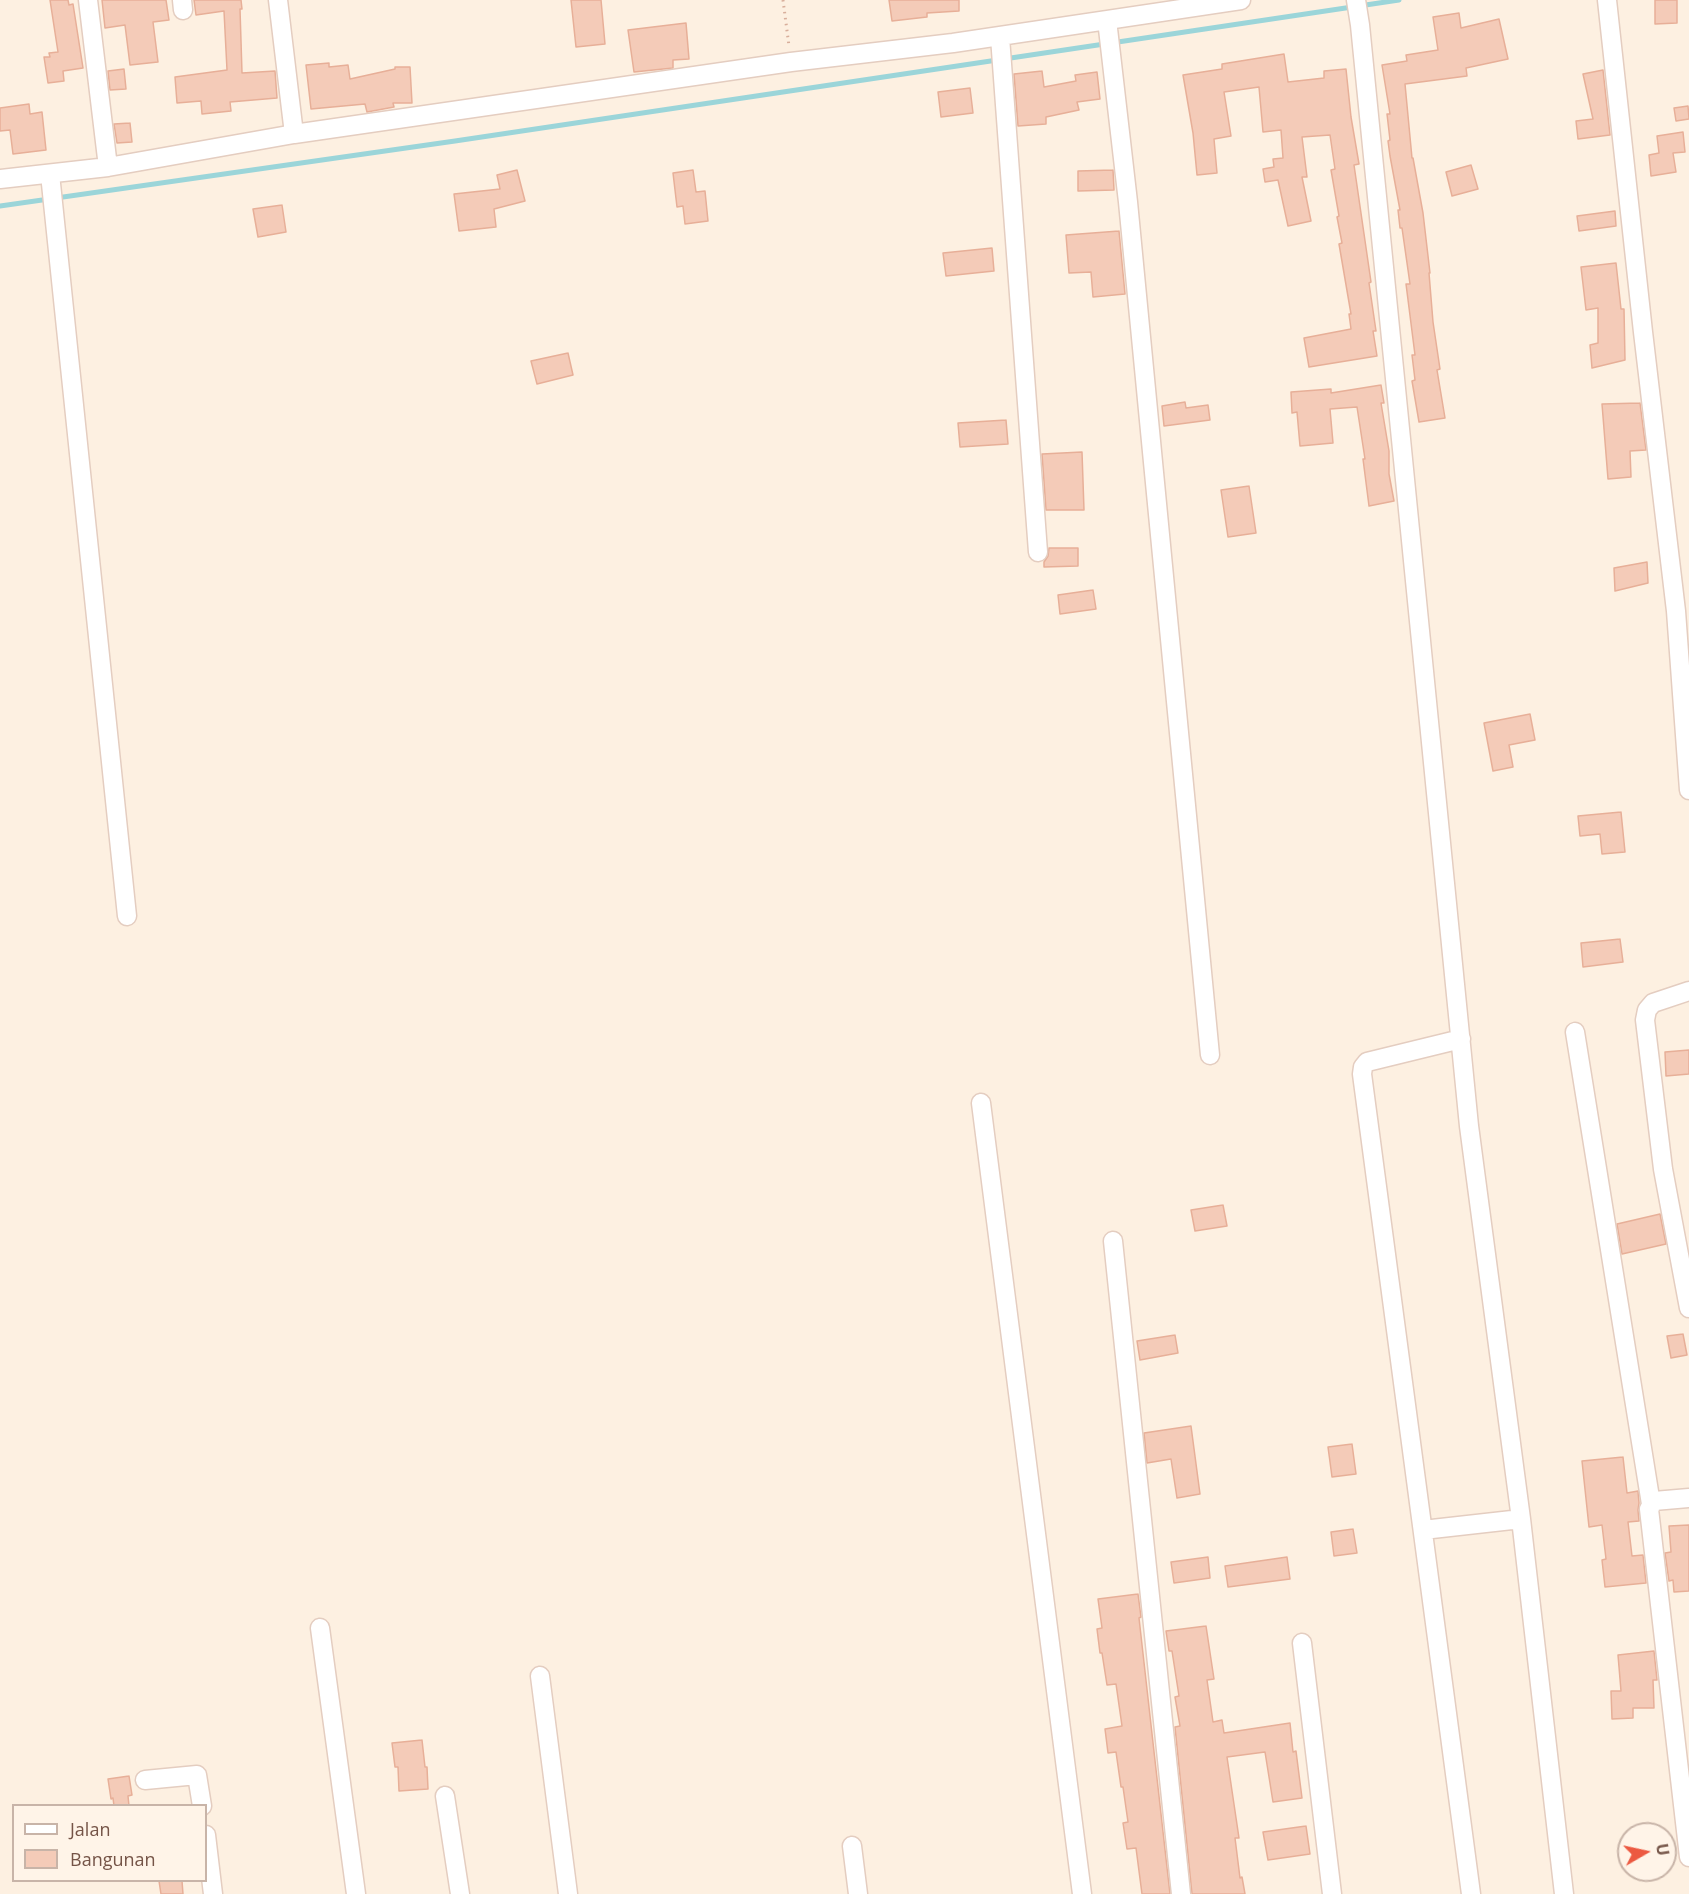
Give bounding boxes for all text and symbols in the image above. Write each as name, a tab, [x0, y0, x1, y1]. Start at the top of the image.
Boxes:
legend	[12, 1804, 207, 1882]
text: Jalan	[70, 1817, 110, 1841]
north arrow	[1617, 1822, 1677, 1882]
text: U	[1651, 1842, 1675, 1857]
text: Bangunan	[70, 1847, 156, 1871]

